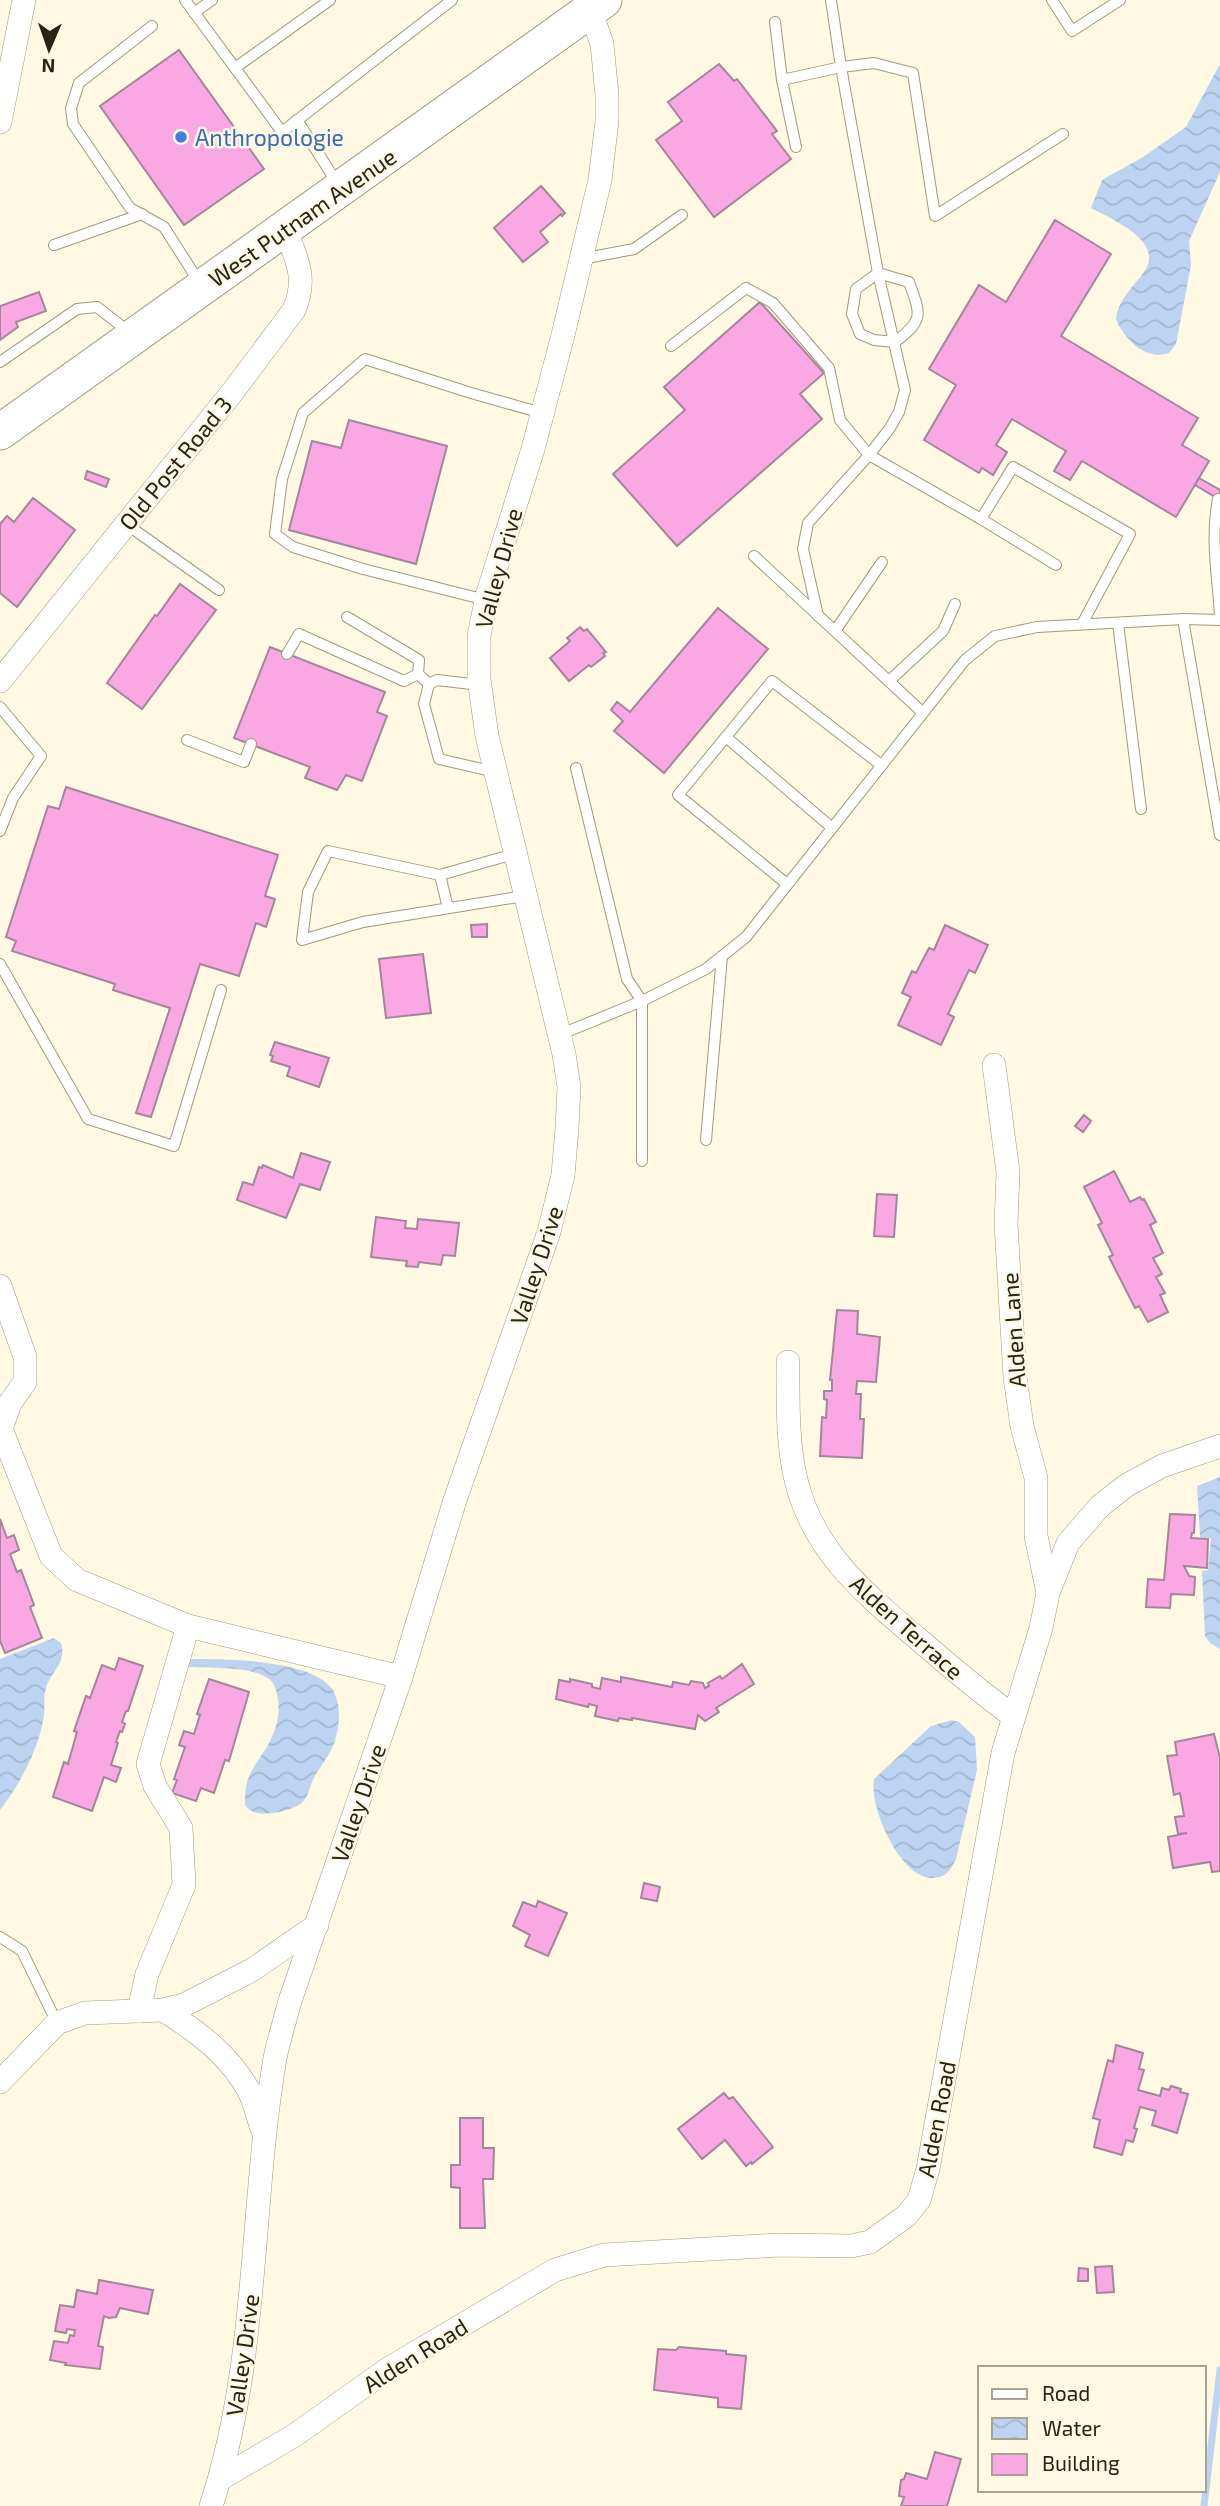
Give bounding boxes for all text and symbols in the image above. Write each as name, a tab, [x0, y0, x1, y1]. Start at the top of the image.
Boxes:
north arrow	[14, 14, 84, 84]
text: N	[41, 55, 56, 78]
place label: Anthropologie	[195, 123, 344, 151]
marker: Anthropologie	[173, 129, 189, 145]
street label: West Putnam Avenue	[203, 142, 401, 292]
street label: Old Post Road 3	[113, 391, 237, 535]
street label: Valley Drive	[469, 505, 527, 631]
street label: Valley Drive	[504, 1202, 568, 1328]
street label: Alden Lane	[995, 1271, 1031, 1389]
street label: Alden Terrace	[845, 1569, 969, 1685]
street label: Valley Drive	[325, 1740, 391, 1866]
street label: Alden Road	[911, 2058, 961, 2180]
street label: Valley Drive	[220, 2292, 264, 2418]
street label: Alden Road	[357, 2312, 473, 2398]
legend	[978, 2366, 1206, 2492]
text: Road	[1042, 2380, 1090, 2405]
text: Water	[1042, 2415, 1101, 2440]
text: Building	[1042, 2450, 1120, 2475]

